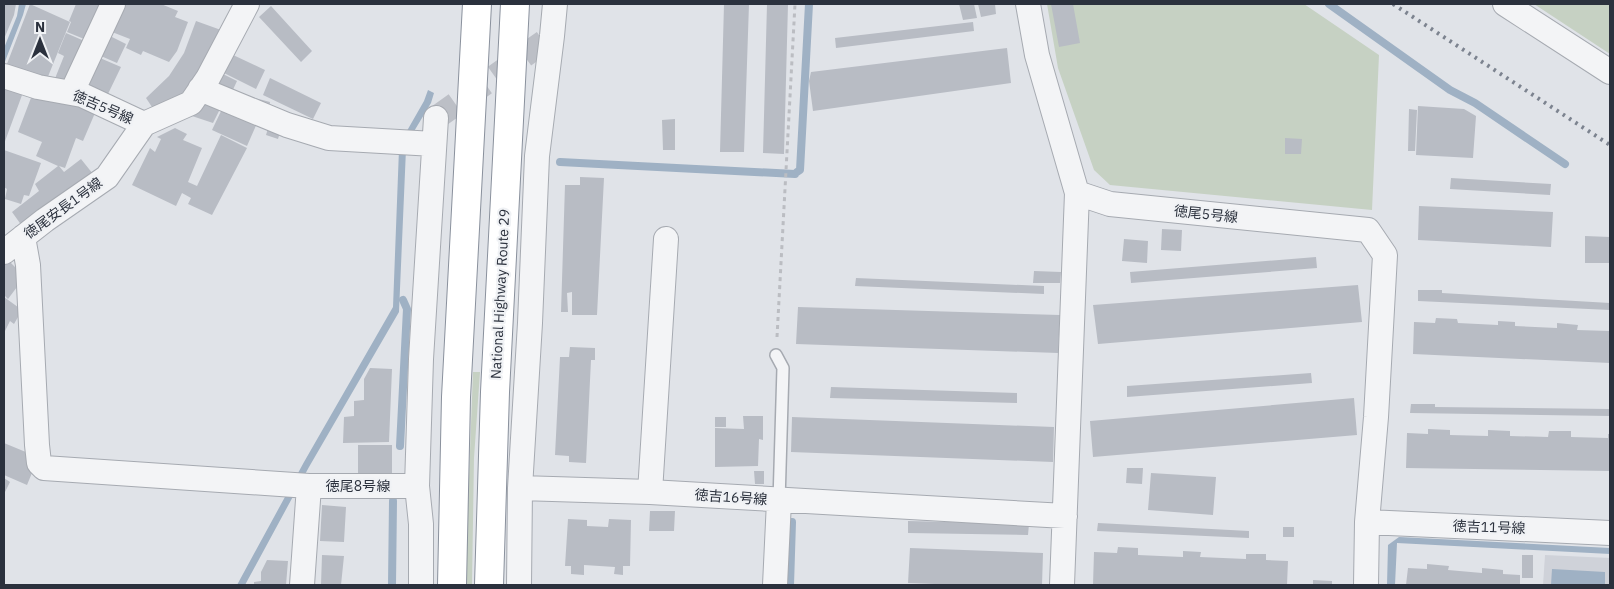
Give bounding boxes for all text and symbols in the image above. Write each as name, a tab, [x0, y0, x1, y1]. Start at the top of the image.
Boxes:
north arrow	[15, 15, 65, 65]
text: N	[35, 18, 45, 36]
street label: 徳吉5号線	[70, 86, 136, 128]
street label: 徳尾安長1号線	[20, 174, 106, 242]
street label: 徳尾5号線	[1173, 202, 1239, 226]
street label: National Highway Route 29	[487, 208, 513, 380]
street label: 徳尾8号線	[326, 477, 390, 495]
street label: 徳吉16号線	[694, 485, 768, 509]
street label: 徳吉11号線	[1452, 517, 1526, 537]

